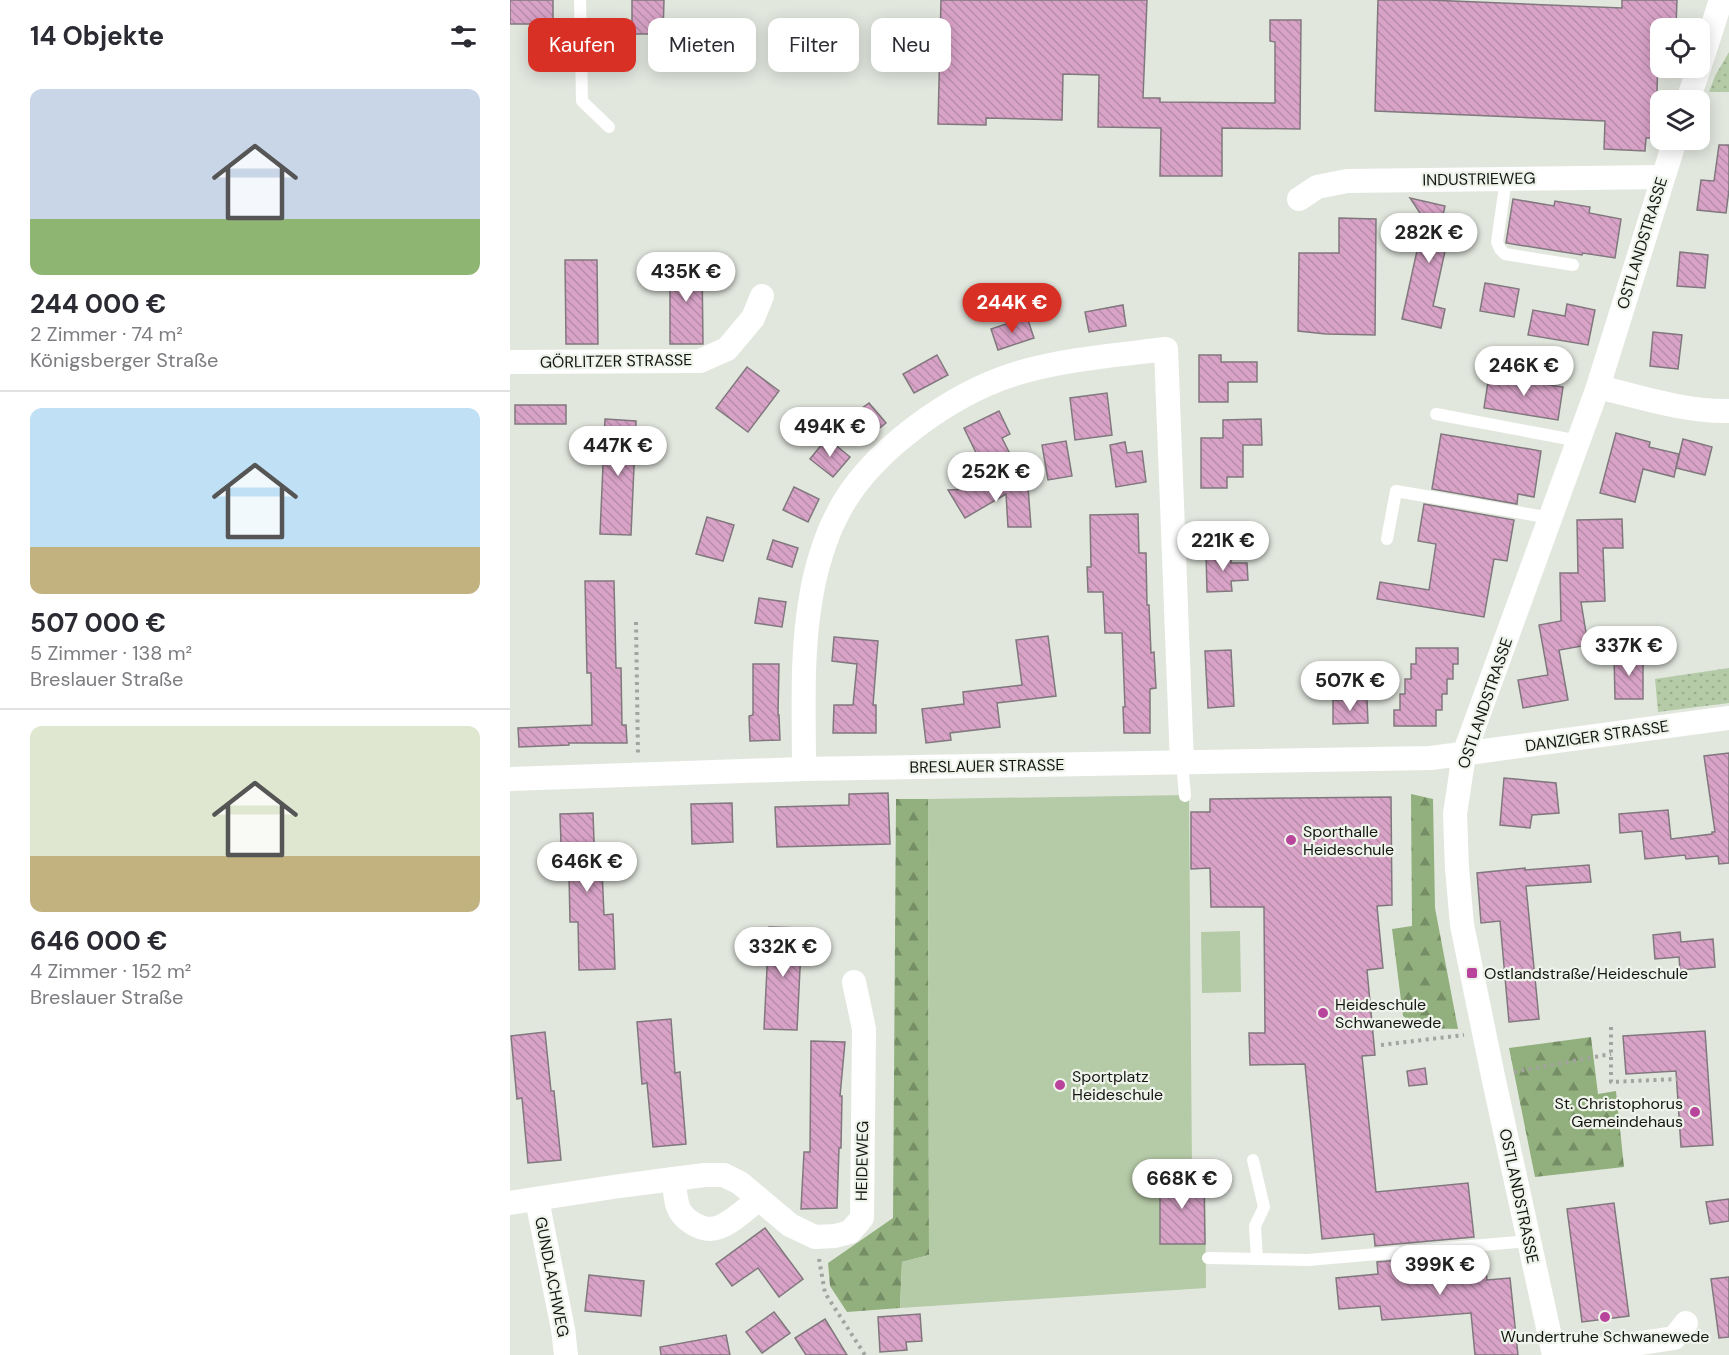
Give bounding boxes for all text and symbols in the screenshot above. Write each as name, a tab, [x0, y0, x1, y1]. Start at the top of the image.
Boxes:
chip: Kaufen	[528, 18, 636, 72]
chip: Mieten	[648, 18, 756, 72]
chip: Filter	[768, 18, 859, 72]
chip: Neu	[871, 18, 951, 72]
map controls	[1650, 18, 1710, 150]
button: locate	[1650, 18, 1710, 78]
text: 14 Objekte	[30, 19, 164, 53]
icon: filters	[447, 20, 480, 53]
button: layers	[1650, 90, 1710, 150]
icon: home	[201, 128, 309, 236]
street label: INDUSTRIEWEG	[1422, 168, 1536, 190]
street label: OSTLANDSTRASSE	[1612, 174, 1672, 312]
pin: 282K €	[1380, 213, 1478, 264]
text: 282K €	[1394, 219, 1464, 245]
pin: 435K €	[637, 252, 735, 303]
text: 435K €	[650, 258, 722, 284]
pin: 244K €	[963, 283, 1061, 334]
text: 244 000 €	[30, 287, 166, 321]
text: 244K €	[977, 289, 1047, 315]
text: 2 Zimmer · 74 m²	[30, 321, 183, 347]
pin: 246K €	[1475, 346, 1573, 397]
text: Königsberger Straße	[30, 347, 218, 373]
street label: GÖRLITZER STRASSE	[540, 349, 692, 373]
text: 246K €	[1489, 352, 1559, 378]
pin: 494K €	[781, 407, 879, 458]
text: 494K €	[794, 413, 866, 439]
pin: 447K €	[569, 426, 667, 477]
text: 447K €	[583, 432, 653, 458]
icon: home	[201, 447, 309, 555]
pin: 252K €	[947, 452, 1045, 503]
text: 252K €	[962, 458, 1030, 484]
pin: 221K €	[1174, 521, 1272, 572]
text: 221K €	[1191, 527, 1255, 553]
text: 507 000 €	[30, 606, 166, 640]
pin: 337K €	[1580, 626, 1678, 677]
text: 337K €	[1595, 632, 1663, 658]
street label: OSTLANDSTRASSE	[1453, 635, 1517, 771]
text: 5 Zimmer · 138 m²	[30, 640, 192, 666]
pin: 507K €	[1301, 661, 1399, 712]
text: Breslauer Straße	[30, 666, 183, 692]
text: 507K €	[1315, 667, 1385, 693]
street label: DANZIGER STRASSE	[1524, 716, 1670, 756]
street label: BRESLAUER STRASSE	[909, 754, 1065, 778]
icon: home	[201, 765, 309, 873]
place label: Sporthalle Heideschule	[1303, 821, 1394, 860]
marker: Sporthalle Heideschule	[1284, 833, 1298, 847]
pin: 646K €	[538, 842, 636, 893]
text: 646K €	[551, 848, 623, 874]
text: 646 000 €	[30, 924, 168, 958]
pin: 332K €	[734, 927, 832, 978]
text: 332K €	[748, 933, 818, 959]
text: 4 Zimmer · 152 m²	[30, 958, 191, 984]
place label: Ostlandstraße/Heideschule	[1484, 963, 1688, 984]
marker: Ostlandstraße/Heideschule	[1465, 966, 1479, 980]
text: Breslauer Straße	[30, 984, 183, 1010]
place label: Heideschule Schwanewede	[1335, 994, 1441, 1033]
marker: Heideschule Schwanewede	[1316, 1006, 1330, 1020]
place label: Sportplatz Heideschule	[1072, 1066, 1163, 1105]
marker: Sportplatz Heideschule	[1053, 1078, 1067, 1092]
place label: St. Christophorus Gemeindehaus	[1555, 1093, 1683, 1132]
marker: St. Christophorus Gemeindehaus	[1688, 1105, 1702, 1119]
street label: HEIDEWEG	[851, 1121, 873, 1201]
street label: OSTLANDSTRASSE	[1494, 1127, 1544, 1265]
pin: 668K €	[1133, 1159, 1231, 1210]
text: 668K €	[1146, 1165, 1218, 1191]
street label: GUNDLACHWEG	[530, 1215, 574, 1339]
pin: 399K €	[1391, 1245, 1489, 1296]
text: 399K €	[1405, 1251, 1475, 1277]
marker: Wundertruhe Schwanewede	[1598, 1310, 1612, 1324]
place label: Wundertruhe Schwanewede	[1501, 1326, 1709, 1347]

